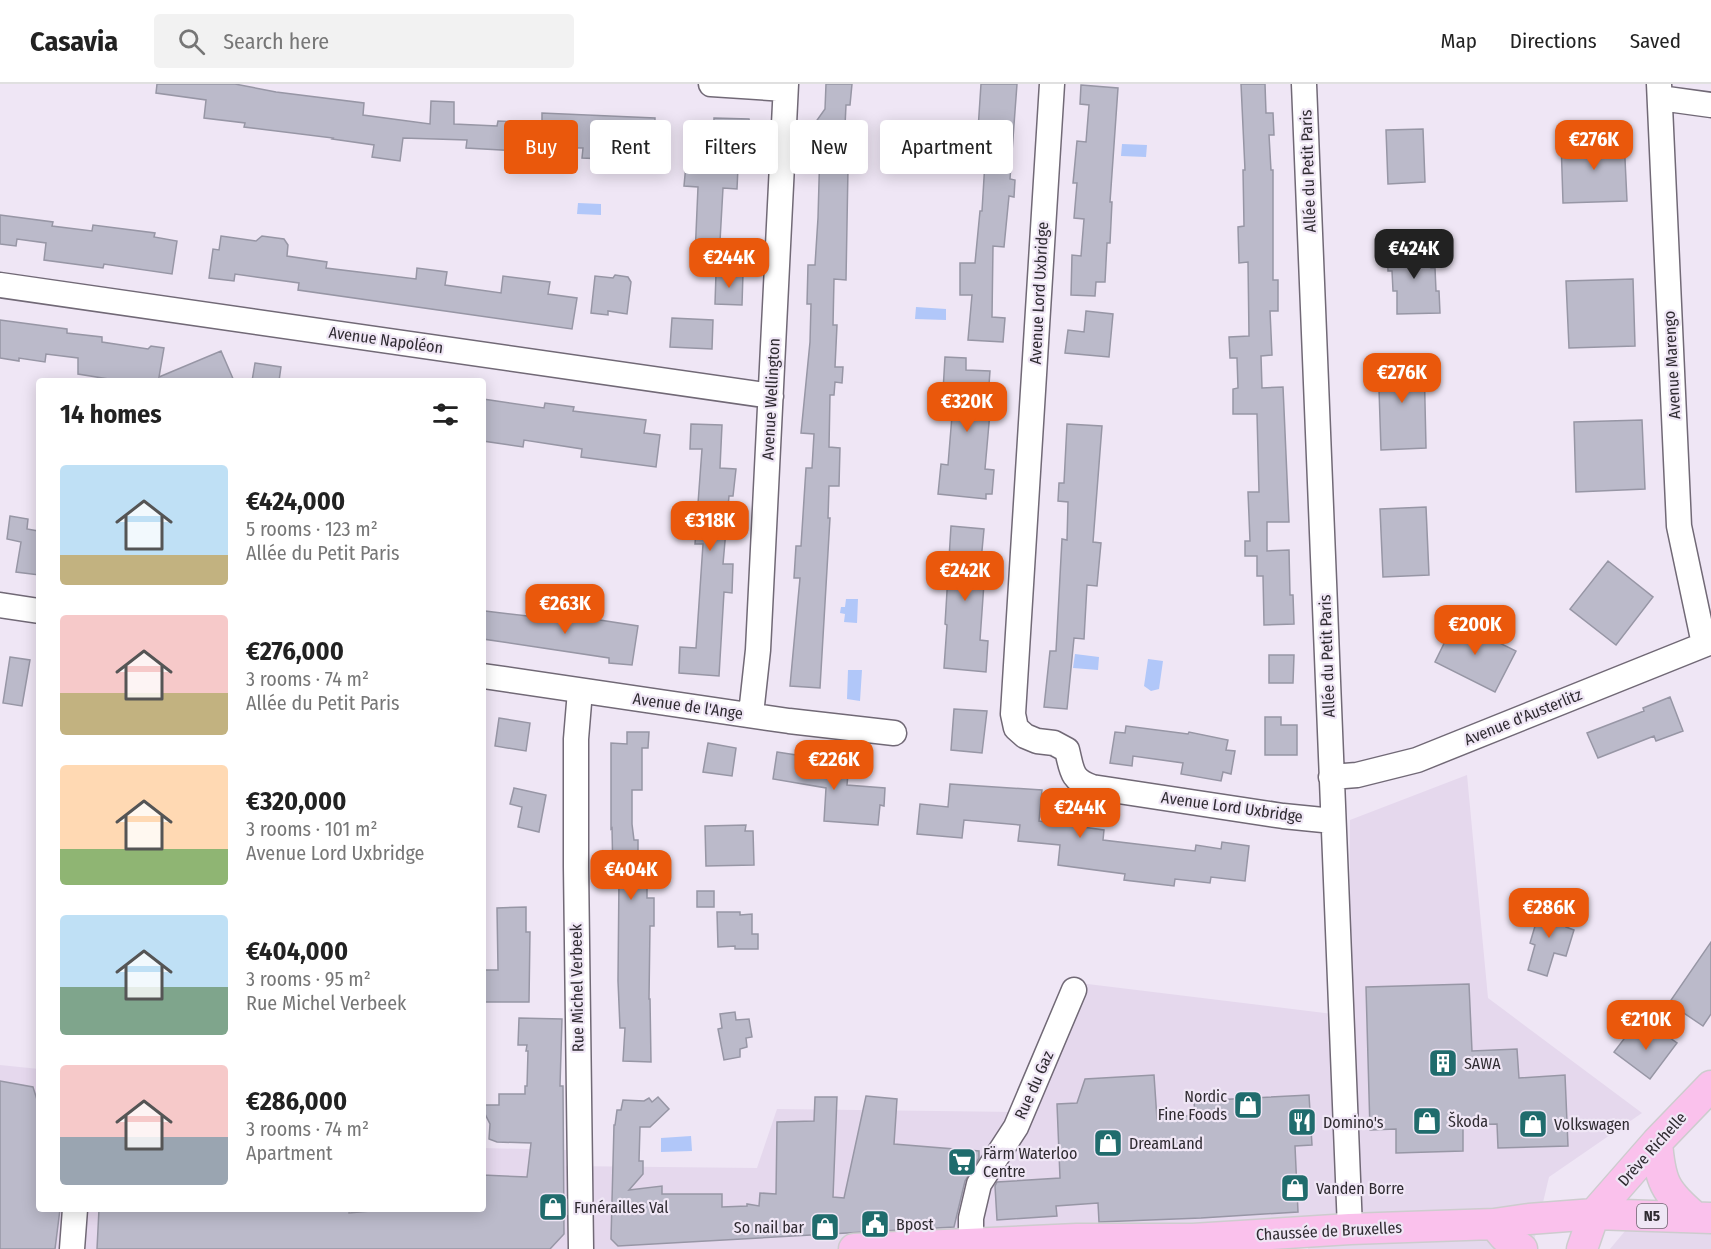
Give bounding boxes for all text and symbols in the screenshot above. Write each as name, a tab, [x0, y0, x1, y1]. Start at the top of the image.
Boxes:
search box	[154, 14, 574, 68]
text: Casavia	[30, 25, 118, 58]
icon: search	[175, 25, 208, 58]
text: Search here	[223, 28, 329, 55]
text: Map	[1440, 28, 1477, 54]
text: Directions	[1510, 28, 1597, 54]
text: Saved	[1630, 28, 1681, 54]
street label: Allée du Petit Paris	[1296, 109, 1320, 233]
chip: Buy	[504, 120, 578, 174]
chip: Rent	[590, 120, 671, 174]
chip: Filters	[683, 120, 778, 174]
chip: New	[790, 120, 868, 174]
chip: Apartment	[880, 120, 1013, 174]
pin: €276K	[1552, 120, 1636, 171]
text: €276K	[1569, 127, 1619, 151]
street label: Avenue Lord Uxbridge	[1026, 221, 1052, 365]
pin: €424K	[1372, 229, 1456, 280]
text: €424K	[1389, 236, 1439, 260]
pin: €244K	[687, 238, 771, 289]
text: €244K	[703, 245, 755, 269]
street label: Avenue Marengo	[1660, 310, 1684, 420]
street label: Avenue Napoléon	[328, 323, 444, 357]
street label: Avenue Wellington	[758, 338, 784, 460]
pin: €276K	[1360, 353, 1444, 404]
text: €276K	[1377, 360, 1427, 384]
pin: €320K	[925, 382, 1009, 433]
text: €320K	[941, 389, 993, 413]
icon: filters	[429, 398, 462, 431]
text: 14 homes	[60, 399, 162, 430]
text: €424,000	[246, 486, 345, 517]
icon: home	[108, 489, 180, 561]
pin: €318K	[668, 501, 752, 552]
text: €318K	[685, 508, 735, 532]
text: 5 rooms · 123 m²	[246, 517, 378, 541]
text: Allée du Petit Paris	[246, 541, 400, 565]
pin: €242K	[923, 551, 1007, 602]
text: €242K	[940, 558, 990, 582]
pin: €263K	[523, 584, 607, 635]
text: €263K	[539, 591, 591, 615]
street label: Allée du Petit Paris	[1315, 594, 1339, 718]
pin: €200K	[1433, 605, 1517, 656]
text: €200K	[1448, 612, 1502, 636]
text: €276,000	[246, 636, 344, 667]
icon: home	[108, 639, 180, 711]
text: 3 rooms · 74 m²	[246, 667, 369, 691]
street label: Avenue d'Austerlitz	[1461, 685, 1585, 749]
street label: Avenue de l'Ange	[632, 689, 744, 723]
text: Allée du Petit Paris	[246, 691, 400, 715]
pin: €226K	[792, 740, 876, 791]
text: €226K	[808, 747, 860, 771]
text: €320,000	[246, 786, 346, 817]
pin: €244K	[1038, 788, 1122, 839]
street label: Avenue Lord Uxbridge	[1160, 788, 1304, 826]
icon: home	[108, 789, 180, 861]
text: €244K	[1054, 795, 1106, 819]
text: 3 rooms · 101 m²	[246, 817, 377, 841]
text: Avenue Lord Uxbridge	[246, 841, 424, 865]
pin: €404K	[589, 850, 673, 901]
text: €404K	[604, 857, 658, 881]
pin: €286K	[1507, 888, 1591, 939]
text: €286K	[1523, 895, 1575, 919]
street label: Rue Michel Verbeek	[566, 923, 588, 1052]
text: €404,000	[246, 936, 348, 967]
icon: home	[108, 939, 180, 1011]
text: 3 rooms · 95 m²	[246, 967, 371, 991]
text: Rue Michel Verbeek	[246, 991, 406, 1015]
pin: €210K	[1604, 1000, 1688, 1051]
text: €210K	[1621, 1007, 1671, 1031]
building icon: SAWA	[1427, 1047, 1459, 1079]
street label: Rue du Gaz	[1011, 1048, 1057, 1122]
place label: SAWA	[1464, 1054, 1501, 1073]
text: €286,000	[246, 1086, 347, 1117]
place label: Nordic Fine Foods	[1158, 1087, 1227, 1124]
icon: home	[108, 1089, 180, 1161]
shop icon: Nordic Fine Foods	[1232, 1089, 1264, 1121]
shop icon: Škoda	[1411, 1105, 1443, 1137]
restaurant icon: Domino's	[1286, 1106, 1318, 1138]
shop icon: Volkswagen	[1517, 1108, 1549, 1140]
street label: Drève Richelle	[1614, 1108, 1690, 1190]
place label: Škoda	[1448, 1111, 1488, 1131]
place label: Domino's	[1323, 1113, 1384, 1132]
place label: Volkswagen	[1554, 1115, 1630, 1134]
text: 3 rooms · 74 m²	[246, 1117, 369, 1141]
shop icon: DreamLand	[1092, 1127, 1124, 1159]
place label: DreamLand	[1129, 1134, 1203, 1153]
text: Apartment	[246, 1141, 333, 1165]
place label: Färm Waterloo Centre	[983, 1144, 1077, 1181]
supermarket icon: Färm Waterloo Centre	[946, 1146, 978, 1178]
shop icon: Vanden Borre	[1279, 1172, 1311, 1204]
place label: Vanden Borre	[1316, 1179, 1404, 1198]
shop icon: Funérailles Val	[537, 1191, 569, 1223]
place label: Funérailles Val	[574, 1198, 668, 1217]
road number: N5	[1637, 1204, 1667, 1228]
public building icon: Bpost	[859, 1208, 891, 1240]
shop icon: So nail bar	[809, 1211, 841, 1243]
place label: Bpost	[896, 1215, 935, 1234]
place label: So nail bar	[734, 1218, 804, 1237]
street label: Chaussée de Bruxelles	[1255, 1218, 1403, 1244]

